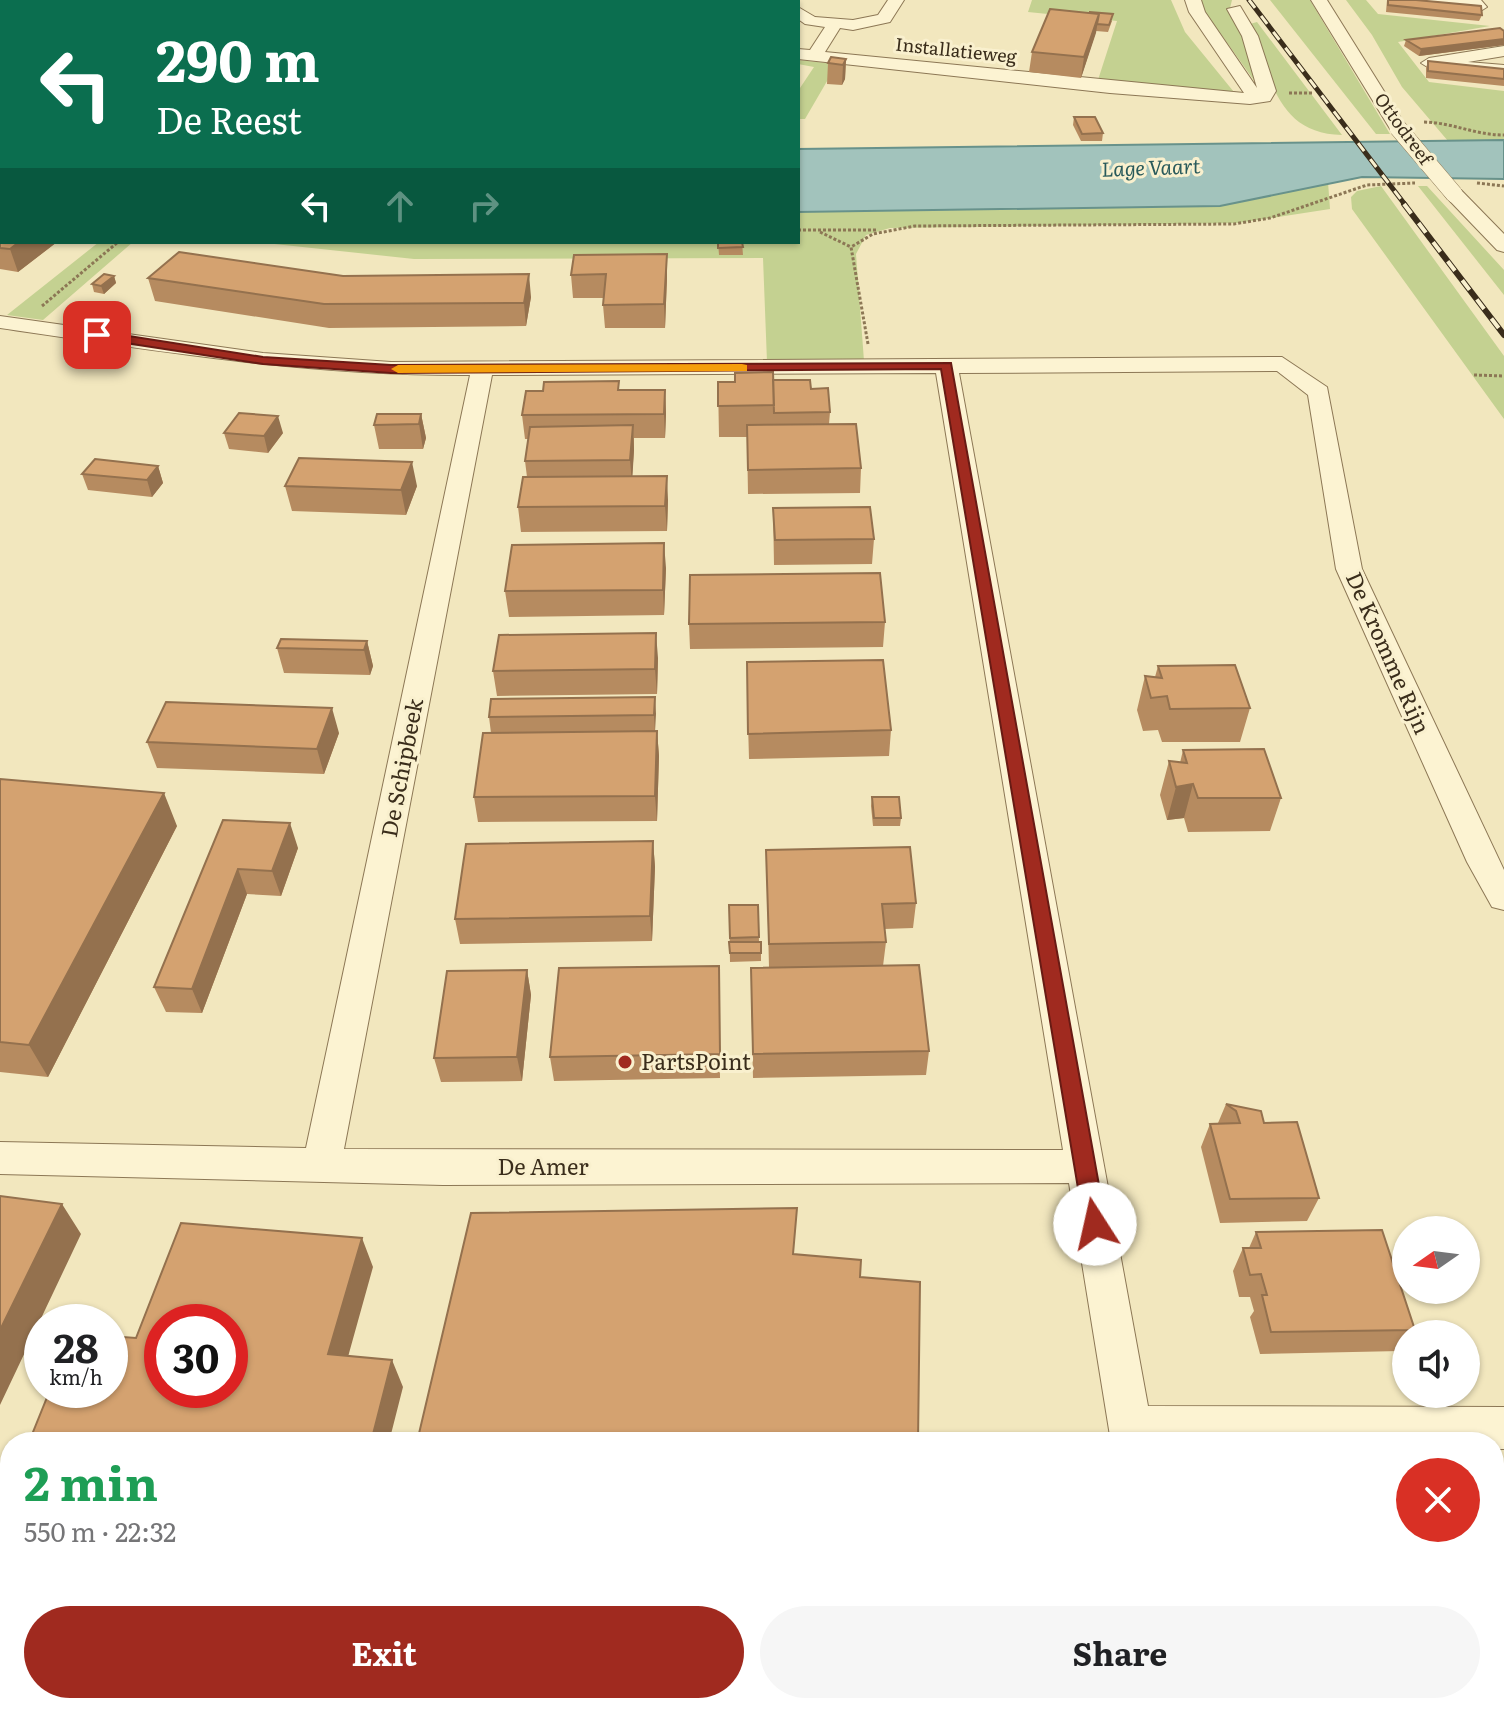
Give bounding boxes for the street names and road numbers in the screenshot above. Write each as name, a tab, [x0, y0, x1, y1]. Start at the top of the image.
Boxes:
street label: Installatieweg	[894, 30, 1019, 69]
street label: Ottodreef	[1369, 86, 1441, 172]
street label: De Kromme Rijn	[1339, 566, 1440, 739]
street label: De Schipbeek	[371, 695, 430, 840]
street label: De Amer	[497, 1149, 589, 1182]

